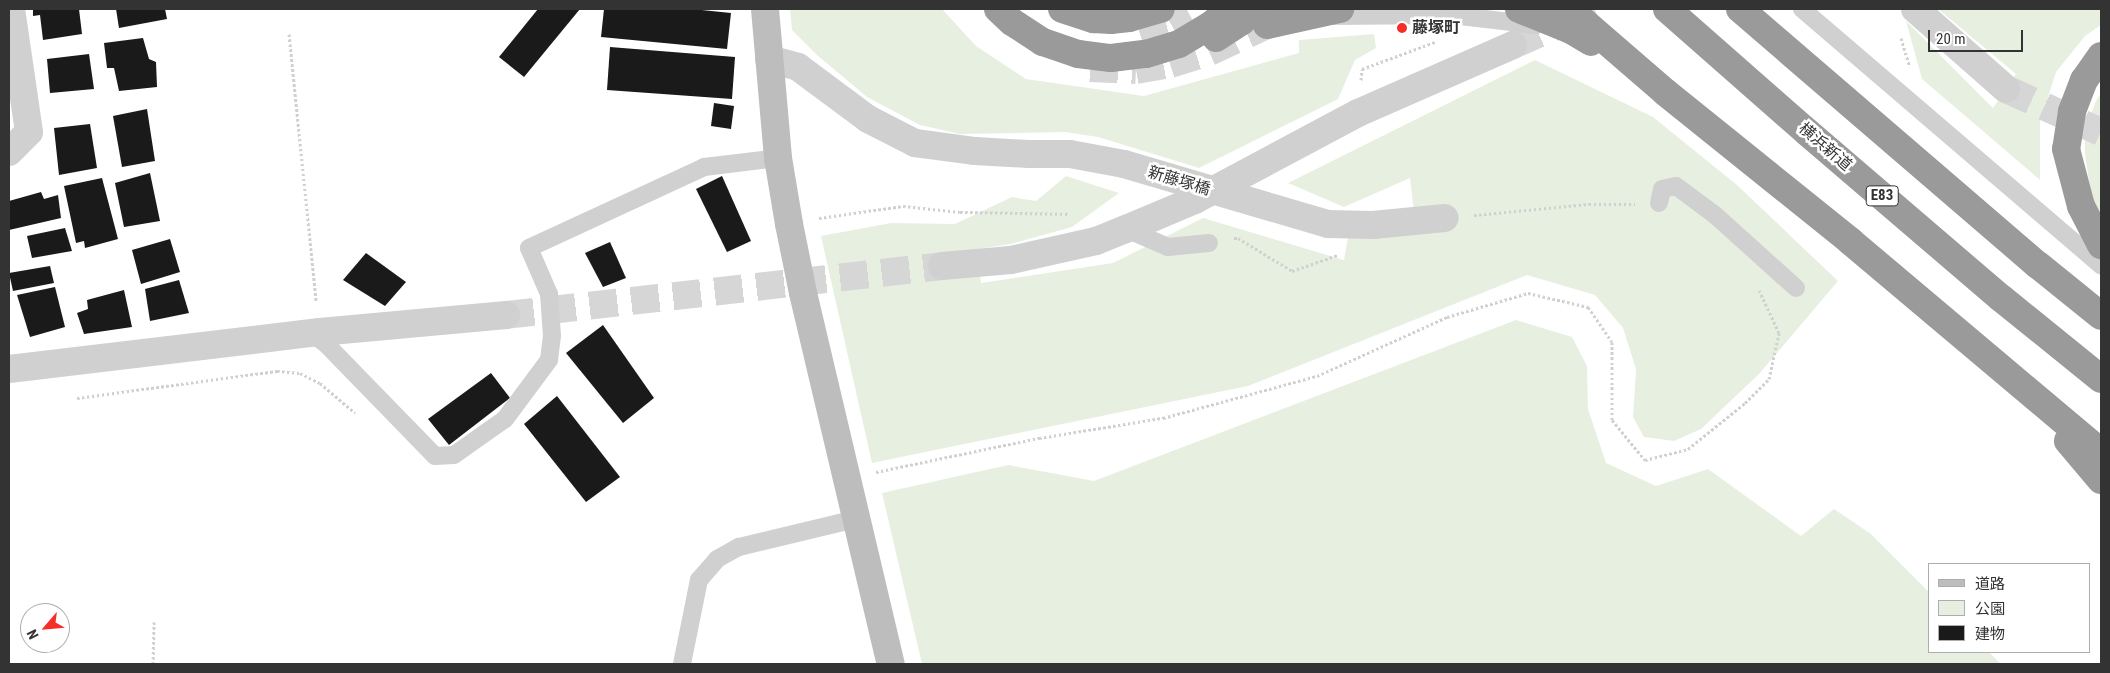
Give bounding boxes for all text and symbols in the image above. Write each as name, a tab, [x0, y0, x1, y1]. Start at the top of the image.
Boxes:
place label: 藤塚町	[1412, 18, 1460, 38]
scale bar	[1930, 20, 2025, 52]
marker: 藤塚町	[1396, 22, 1408, 34]
text: 20 m	[1936, 30, 1966, 48]
street label: 横浜新道	[1795, 119, 1855, 175]
street label: 新藤塚橋	[1146, 162, 1212, 200]
road number: E83	[1864, 184, 1900, 208]
legend	[1928, 563, 2090, 653]
text: 道路	[1975, 575, 2005, 593]
text: 公園	[1975, 600, 2005, 618]
north arrow	[20, 603, 70, 653]
text: 建物	[1975, 625, 2005, 643]
text: N	[23, 627, 42, 642]

